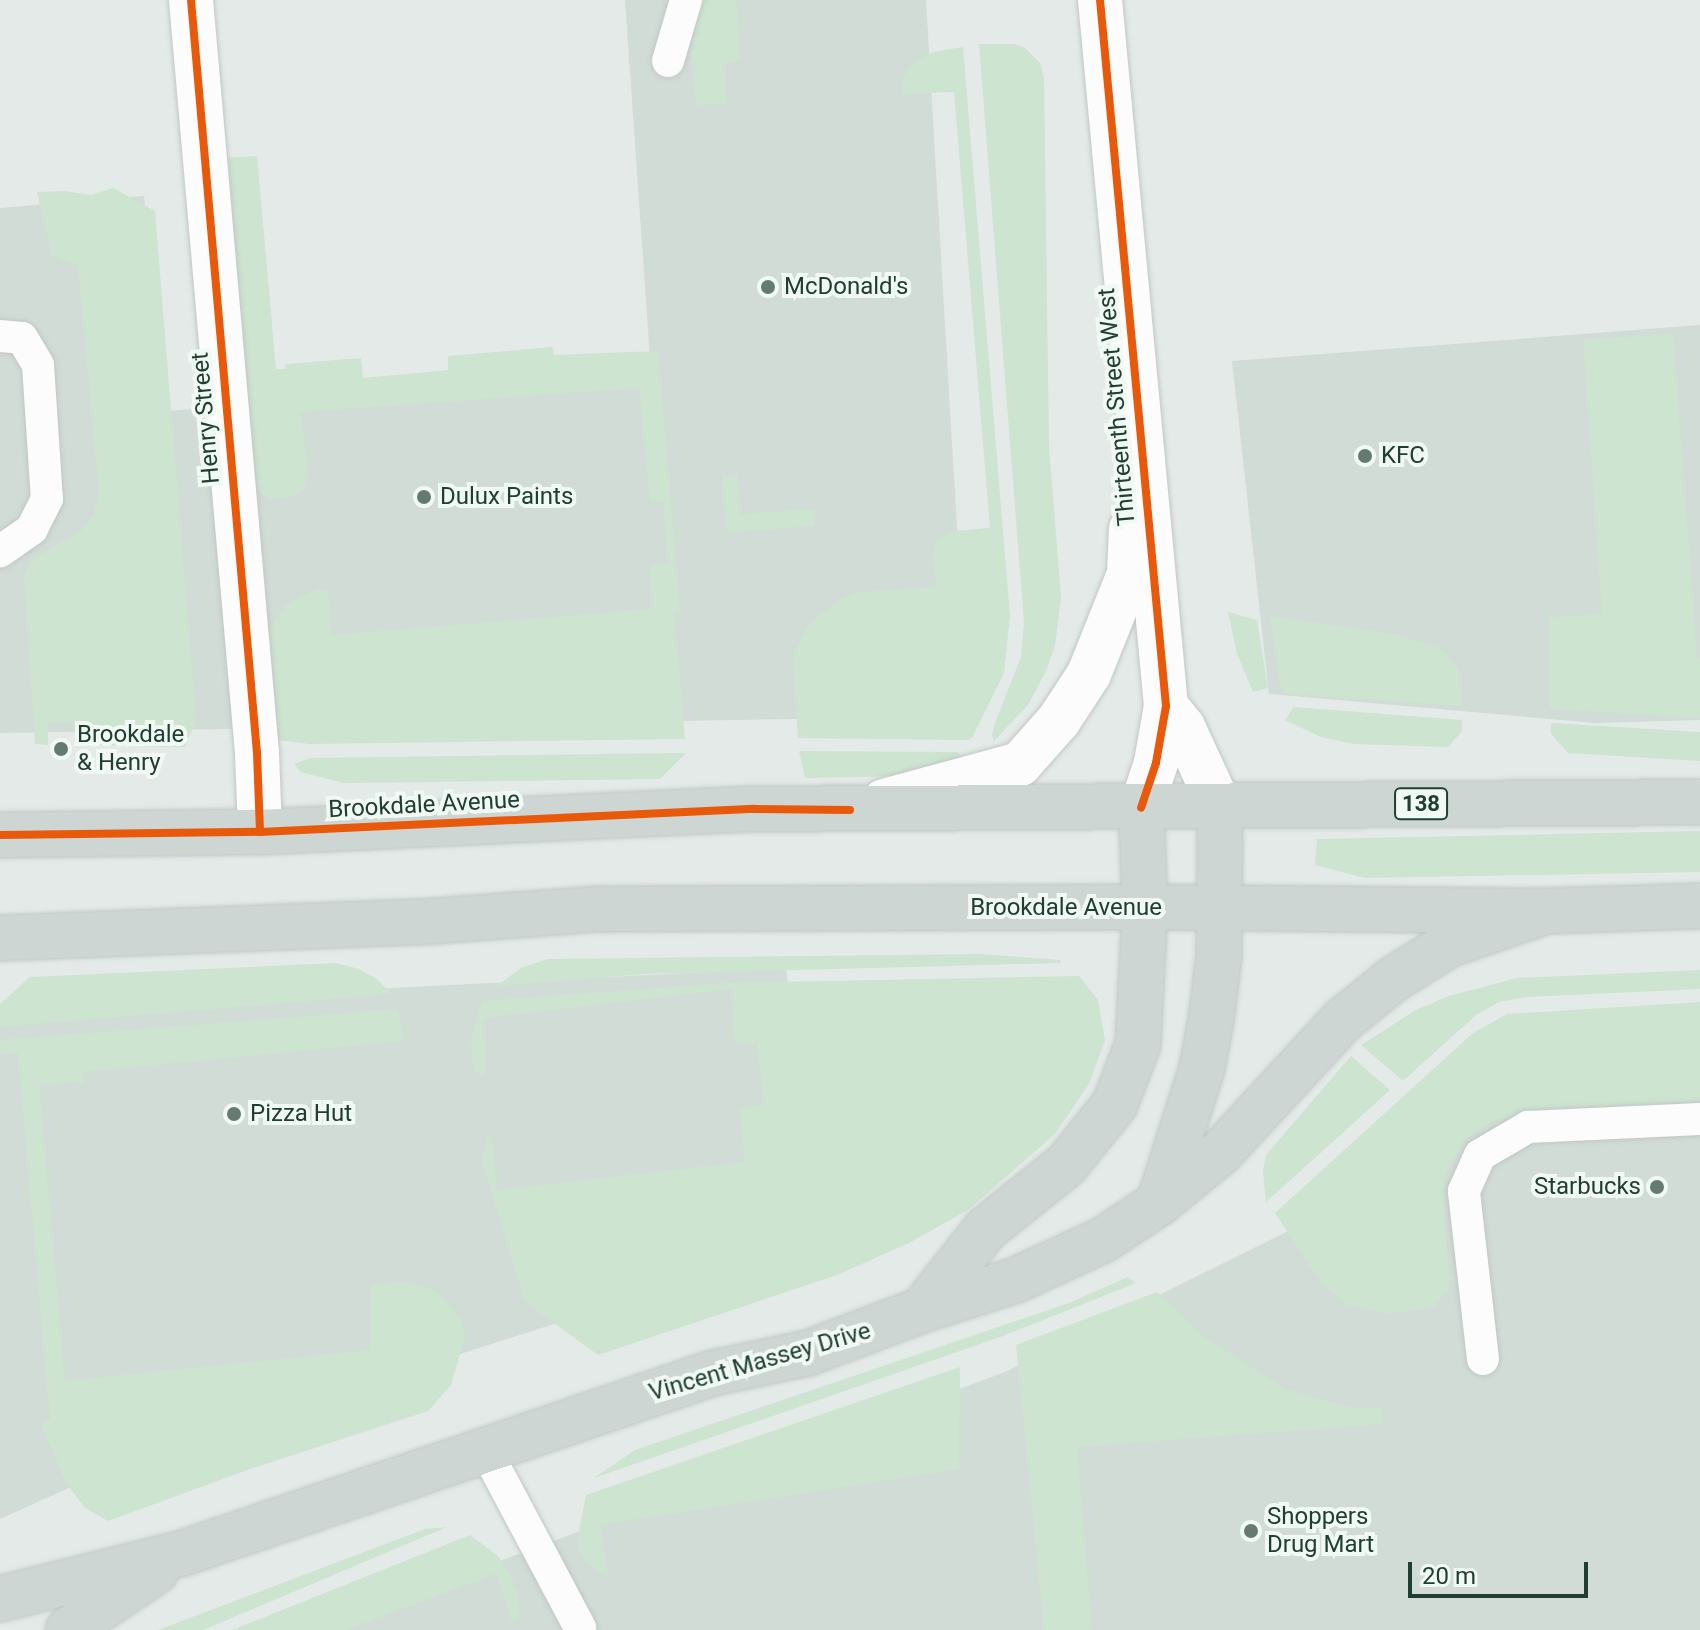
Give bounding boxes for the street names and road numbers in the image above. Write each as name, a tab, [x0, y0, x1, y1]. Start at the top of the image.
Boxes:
street label: Thirteenth Street West	[1092, 287, 1142, 527]
street label: Henry Street	[186, 351, 226, 485]
street label: Brookdale Avenue	[328, 786, 520, 824]
road number: 138	[1393, 786, 1449, 822]
street label: Brookdale Avenue	[970, 894, 1162, 922]
street label: Vincent Massey Drive	[646, 1317, 874, 1407]

